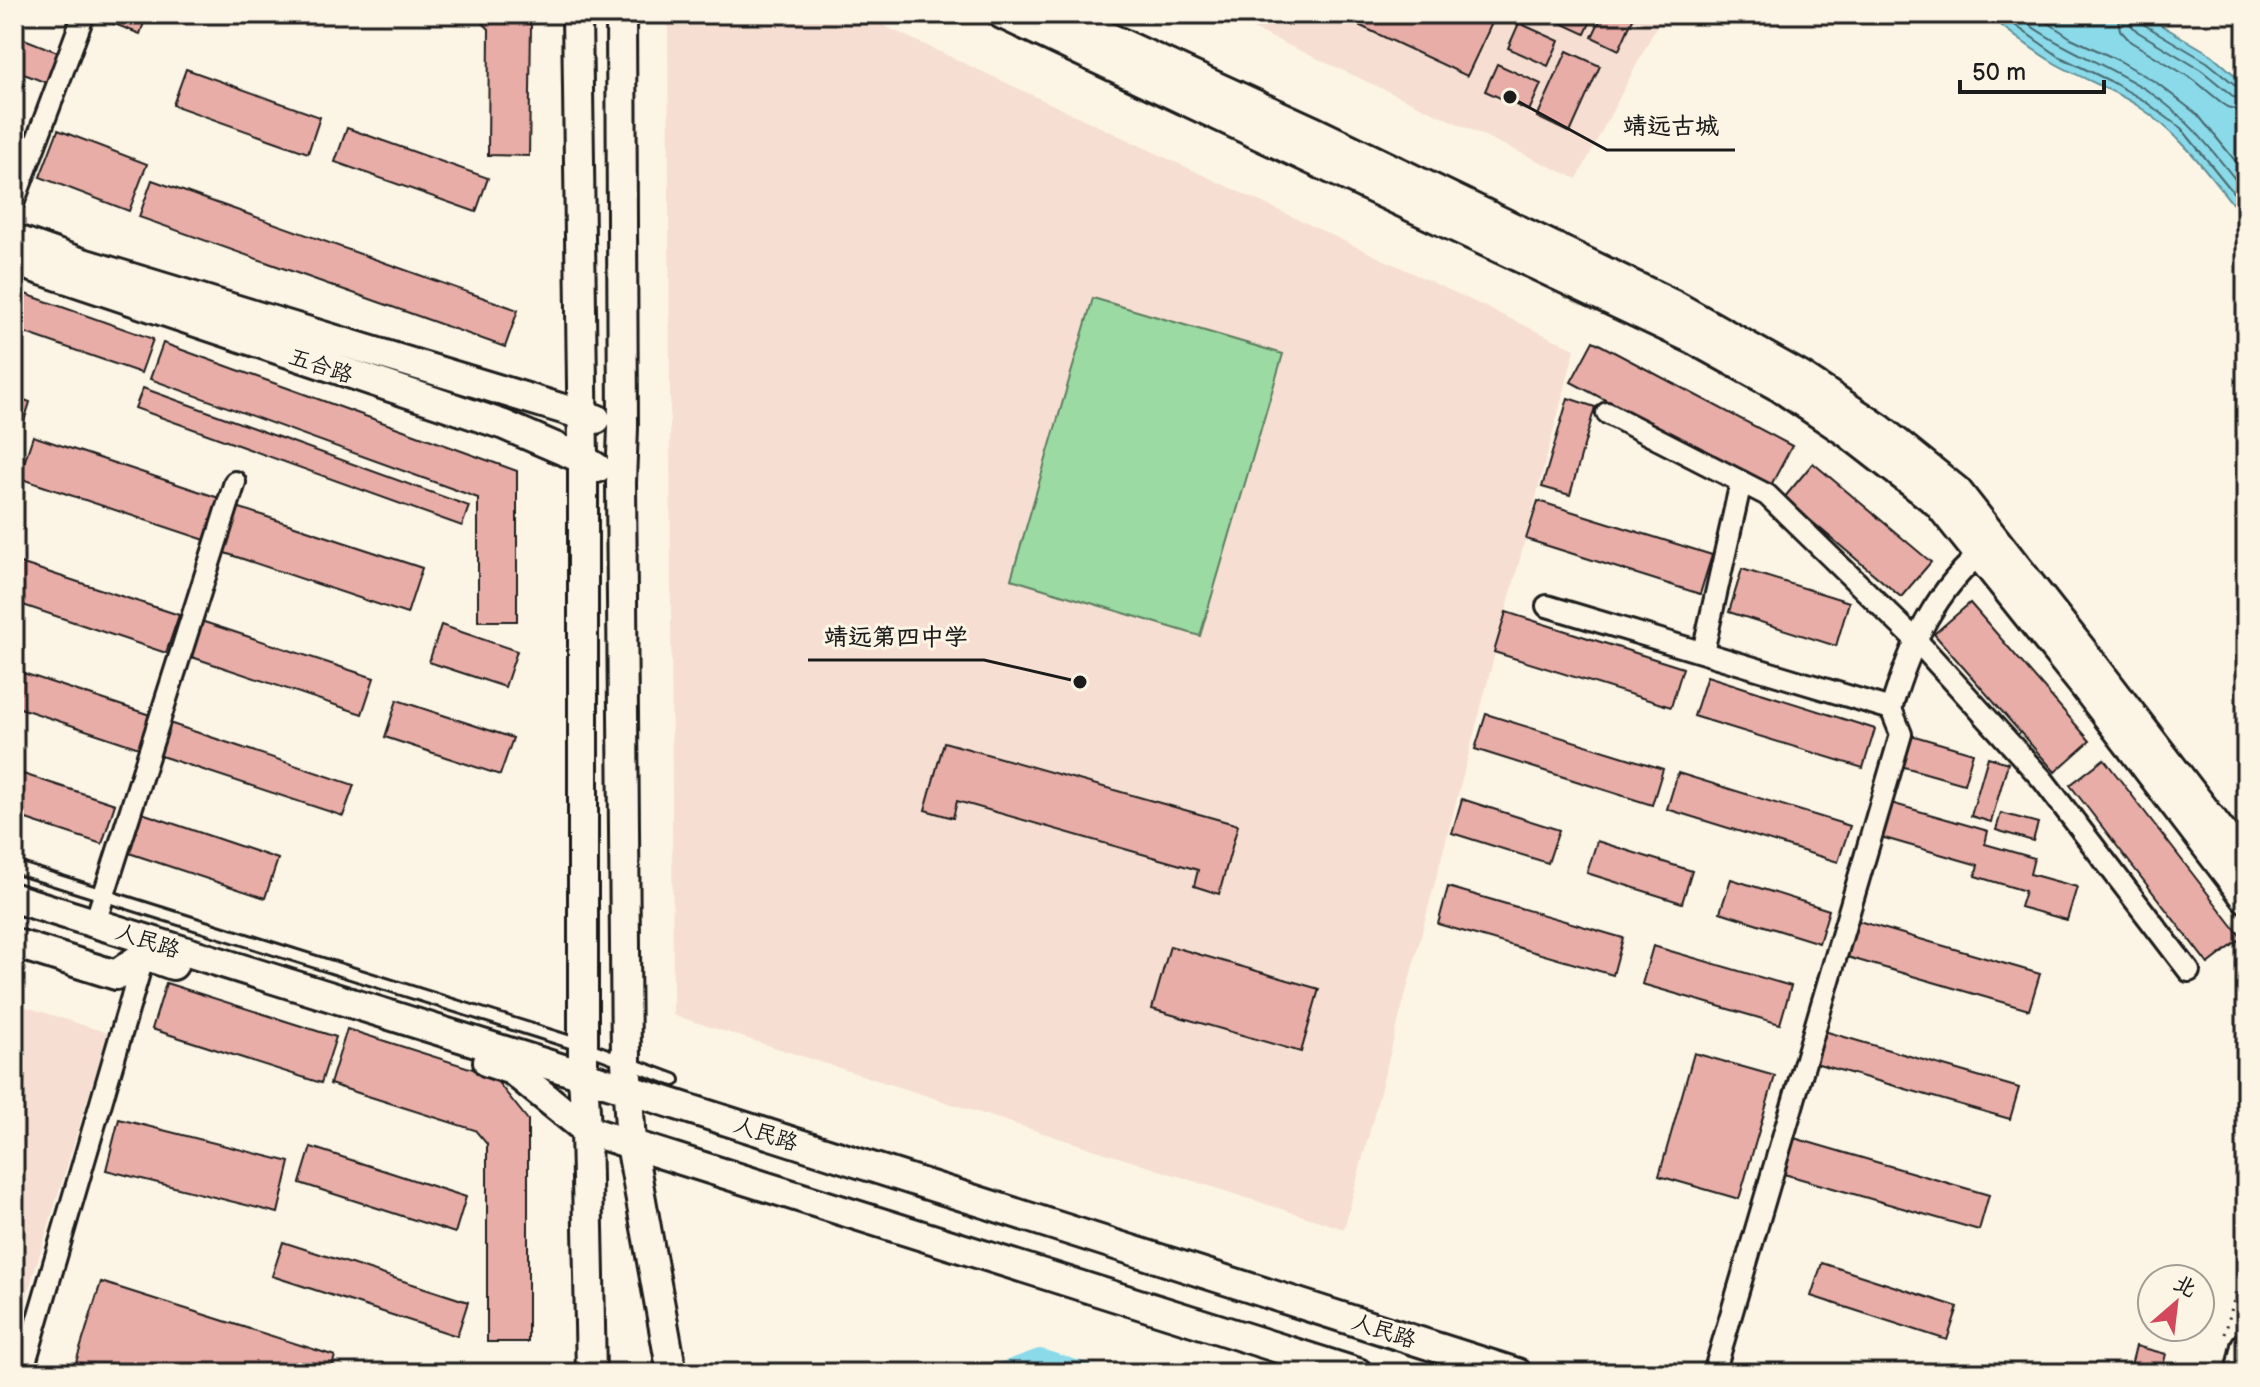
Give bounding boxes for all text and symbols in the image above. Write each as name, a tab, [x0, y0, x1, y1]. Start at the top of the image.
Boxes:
scale bar	[1960, 44, 2104, 94]
text: 50 m	[1972, 58, 2026, 87]
callout: 靖远古城	[1607, 102, 1735, 150]
text: 靖远古城	[1623, 112, 1719, 141]
street label: 五合路	[285, 343, 356, 389]
callout: 靖远第四中学	[808, 612, 984, 660]
text: 靖远第四中学	[824, 623, 968, 652]
street label: 人民路	[112, 918, 183, 964]
street label: 人民路	[730, 1111, 801, 1157]
north arrow	[2136, 1263, 2216, 1343]
text: 北	[2169, 1270, 2201, 1304]
street label: 人民路	[1348, 1308, 1419, 1354]

